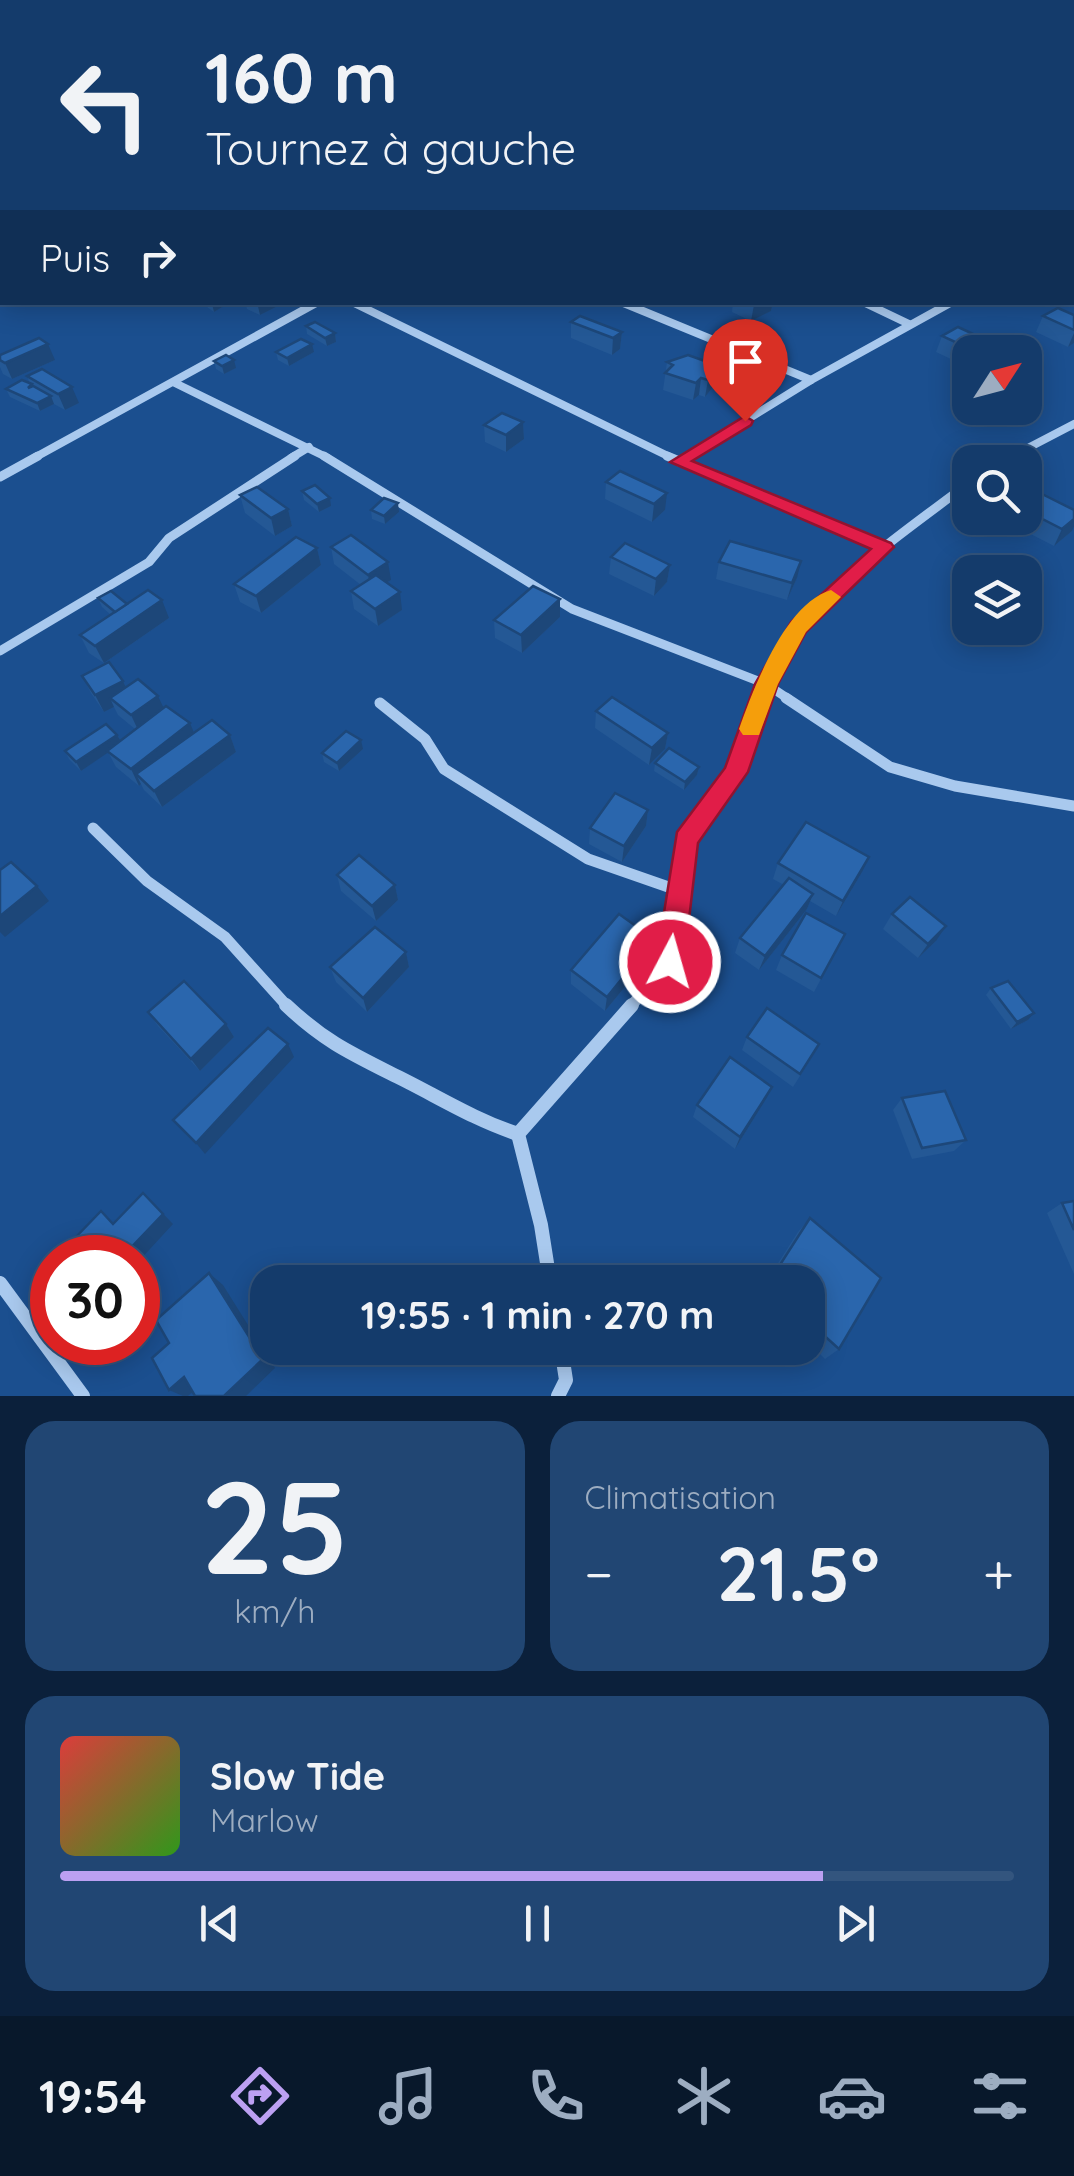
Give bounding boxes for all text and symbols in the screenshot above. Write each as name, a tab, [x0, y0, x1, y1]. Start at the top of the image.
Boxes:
text: 160 m	[205, 33, 398, 121]
icon: left	[40, 40, 170, 170]
text: Tournez à gauche	[205, 120, 576, 176]
icon: right	[130, 230, 185, 285]
text: Puis	[40, 234, 110, 282]
pin	[703, 319, 788, 422]
icon: arrive	[718, 334, 773, 389]
north arrow	[952, 335, 1042, 425]
map controls	[952, 335, 1042, 645]
button: search	[952, 445, 1042, 535]
button: layers	[952, 555, 1042, 645]
position arrow	[618, 910, 722, 1014]
speed limit sign: 30	[30, 1235, 160, 1365]
text: 19:55 · 1 min · 270 m	[361, 1291, 714, 1339]
text: 25	[200, 1444, 349, 1607]
text: Climatisation	[585, 1477, 776, 1517]
text: 21.5°	[716, 1526, 880, 1620]
text: −	[585, 1539, 613, 1608]
text: +	[983, 1539, 1014, 1608]
text: km/h	[234, 1591, 315, 1631]
text: Slow Tide	[210, 1752, 385, 1800]
text: Marlow	[210, 1800, 319, 1840]
icon: previous	[192, 1896, 247, 1951]
icon: pause	[510, 1896, 565, 1951]
icon: next	[828, 1896, 883, 1951]
icon: directions	[225, 2061, 295, 2131]
icon: music	[373, 2061, 443, 2131]
icon: phone	[521, 2061, 591, 2131]
icon: climate	[669, 2061, 739, 2131]
icon: car	[817, 2061, 887, 2131]
icon: filters	[965, 2061, 1035, 2131]
text: 19:54	[39, 2068, 147, 2124]

